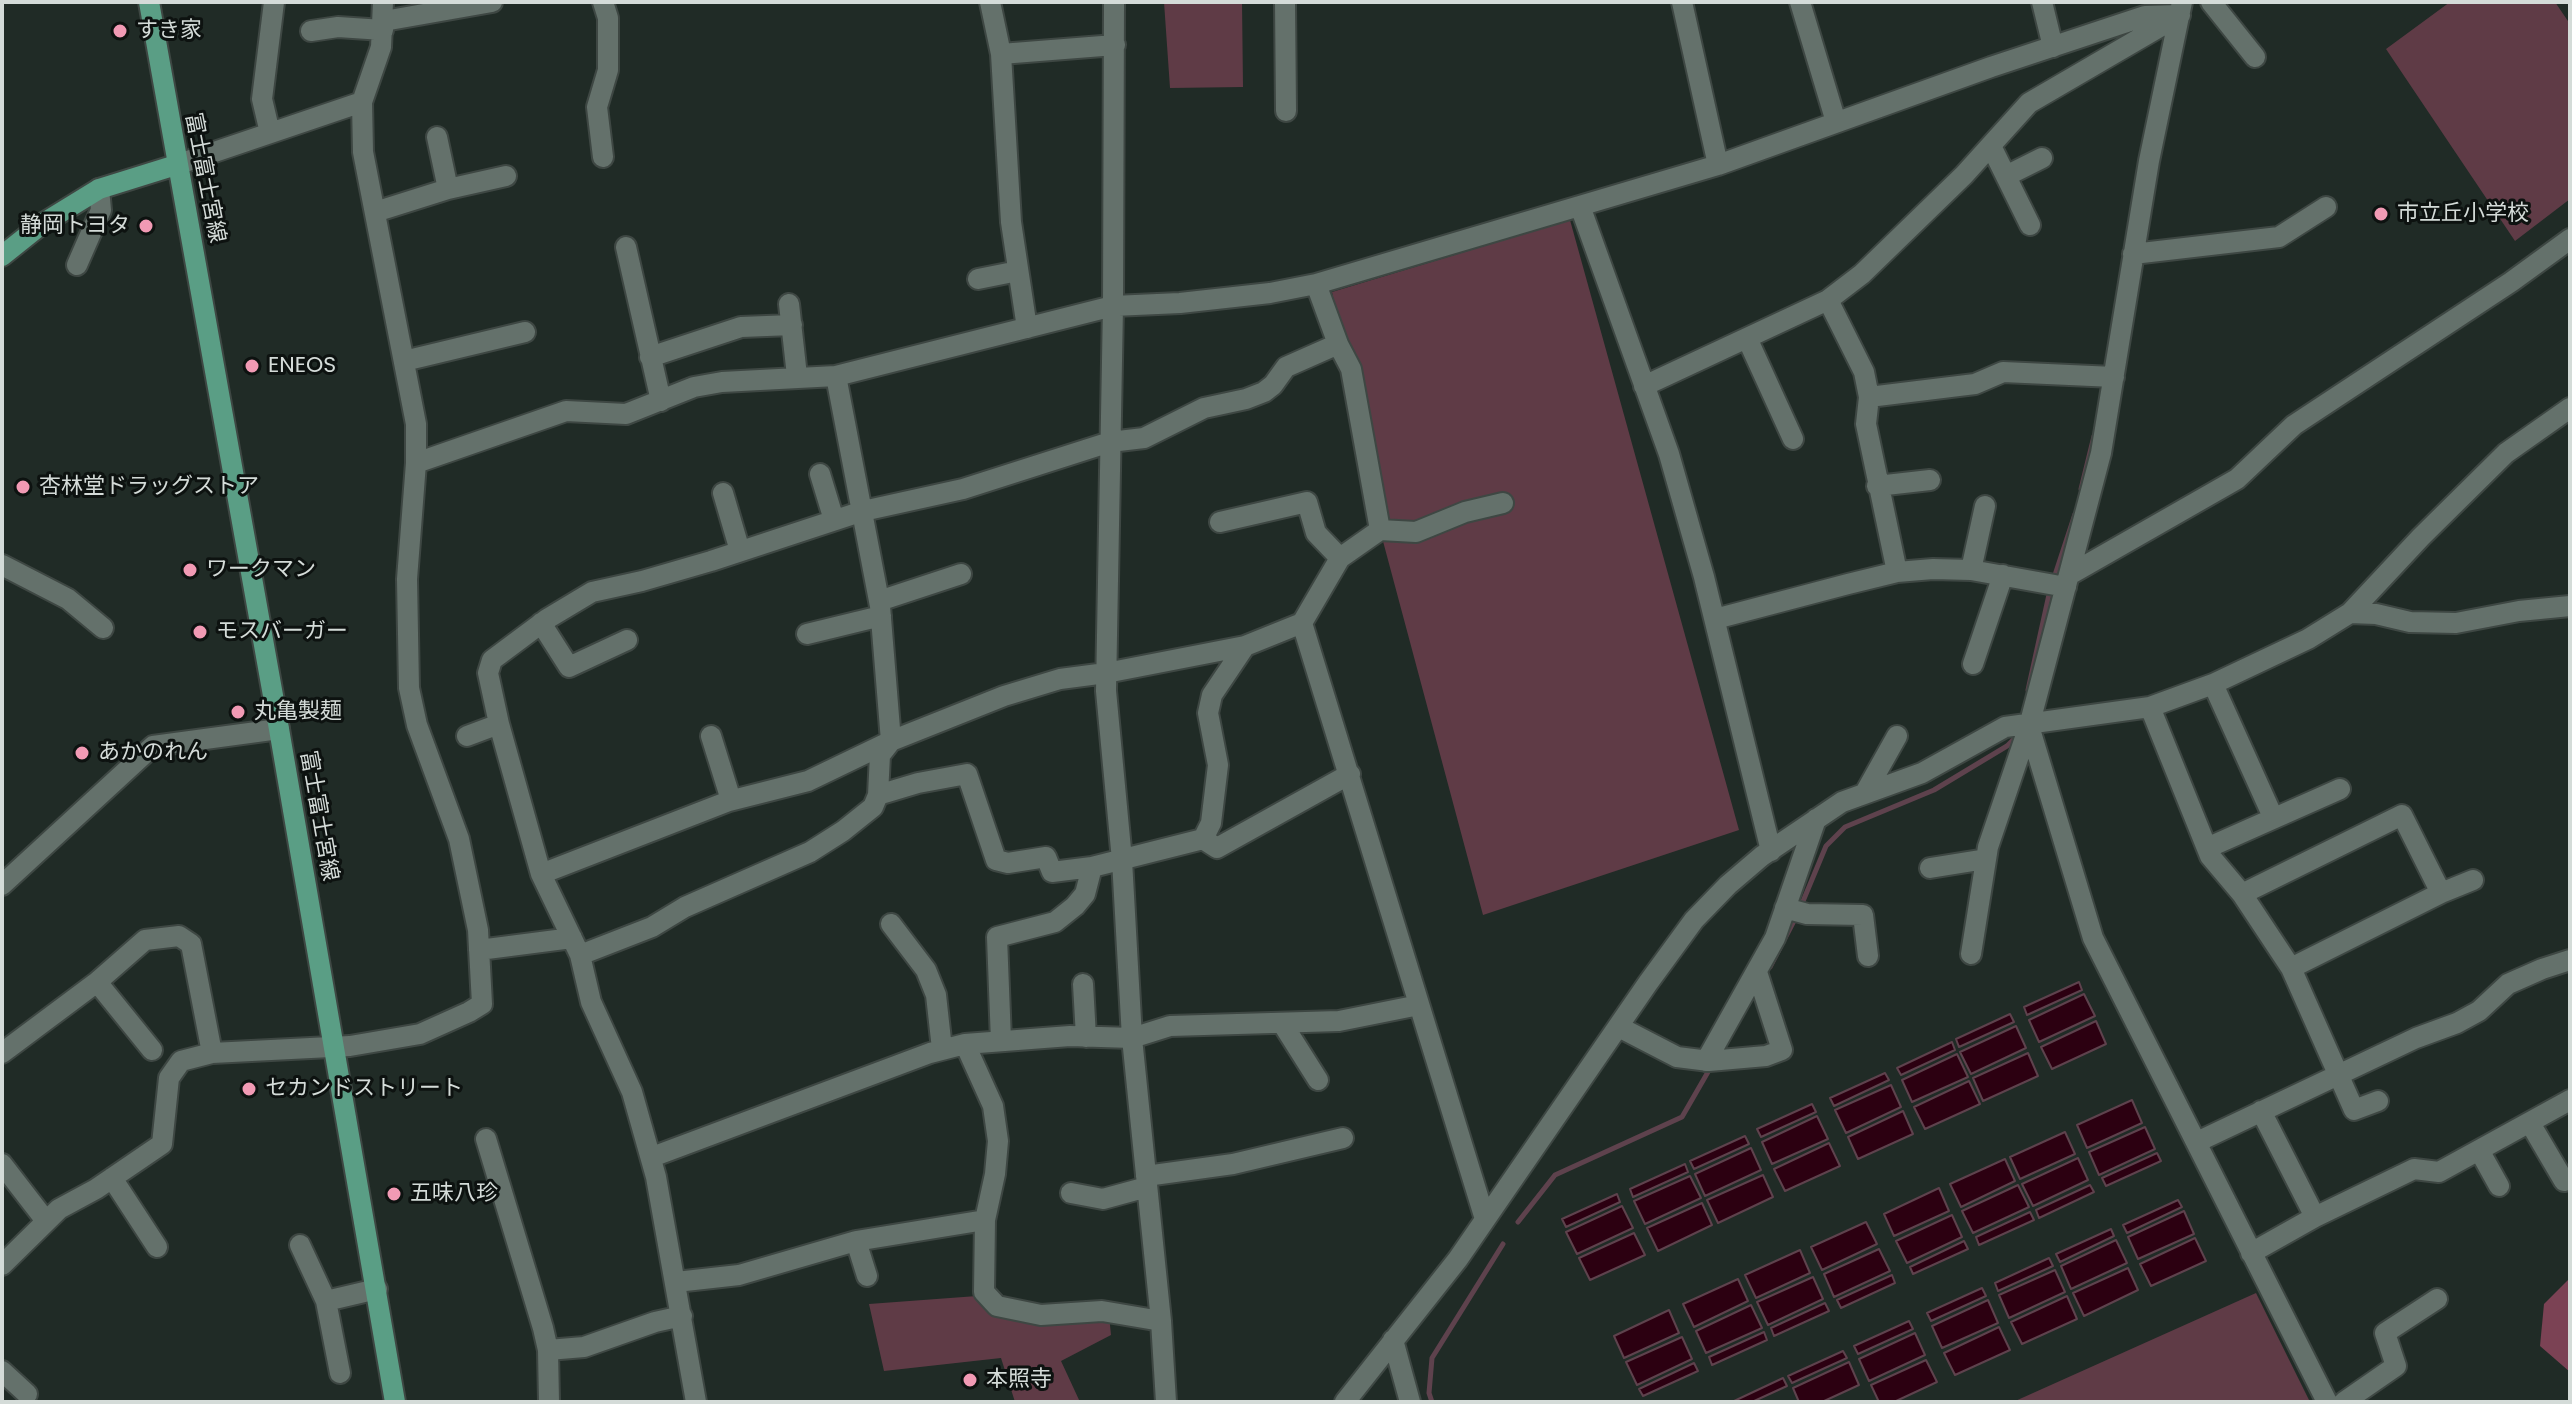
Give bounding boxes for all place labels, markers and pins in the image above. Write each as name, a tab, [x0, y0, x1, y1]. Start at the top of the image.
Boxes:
place label: すき家	[136, 18, 202, 44]
marker: すき家	[111, 22, 129, 40]
place label: 市立丘小学校	[2397, 201, 2529, 227]
marker: 市立丘小学校	[2372, 205, 2390, 223]
place label: 静岡トヨタ	[20, 213, 130, 239]
marker: 静岡トヨタ	[137, 217, 155, 235]
place label: ENEOS	[268, 353, 336, 379]
marker: ENEOS	[243, 357, 261, 375]
place label: 杏林堂ドラッグストア	[39, 474, 259, 500]
marker: 杏林堂ドラッグストア	[14, 478, 32, 496]
place label: ワークマン	[206, 557, 316, 583]
marker: ワークマン	[181, 561, 199, 579]
place label: モスバーガー	[216, 619, 348, 645]
marker: モスバーガー	[191, 623, 209, 641]
place label: 丸亀製麺	[254, 699, 342, 725]
marker: 丸亀製麺	[229, 703, 247, 721]
place label: あかのれん	[98, 740, 208, 766]
marker: あかのれん	[73, 744, 91, 762]
place label: セカンドストリート	[265, 1076, 463, 1102]
marker: セカンドストリート	[240, 1080, 258, 1098]
place label: 五味八珍	[410, 1181, 498, 1207]
marker: 五味八珍	[385, 1185, 403, 1203]
place label: 本照寺	[986, 1367, 1052, 1393]
marker: 本照寺	[961, 1371, 979, 1389]

